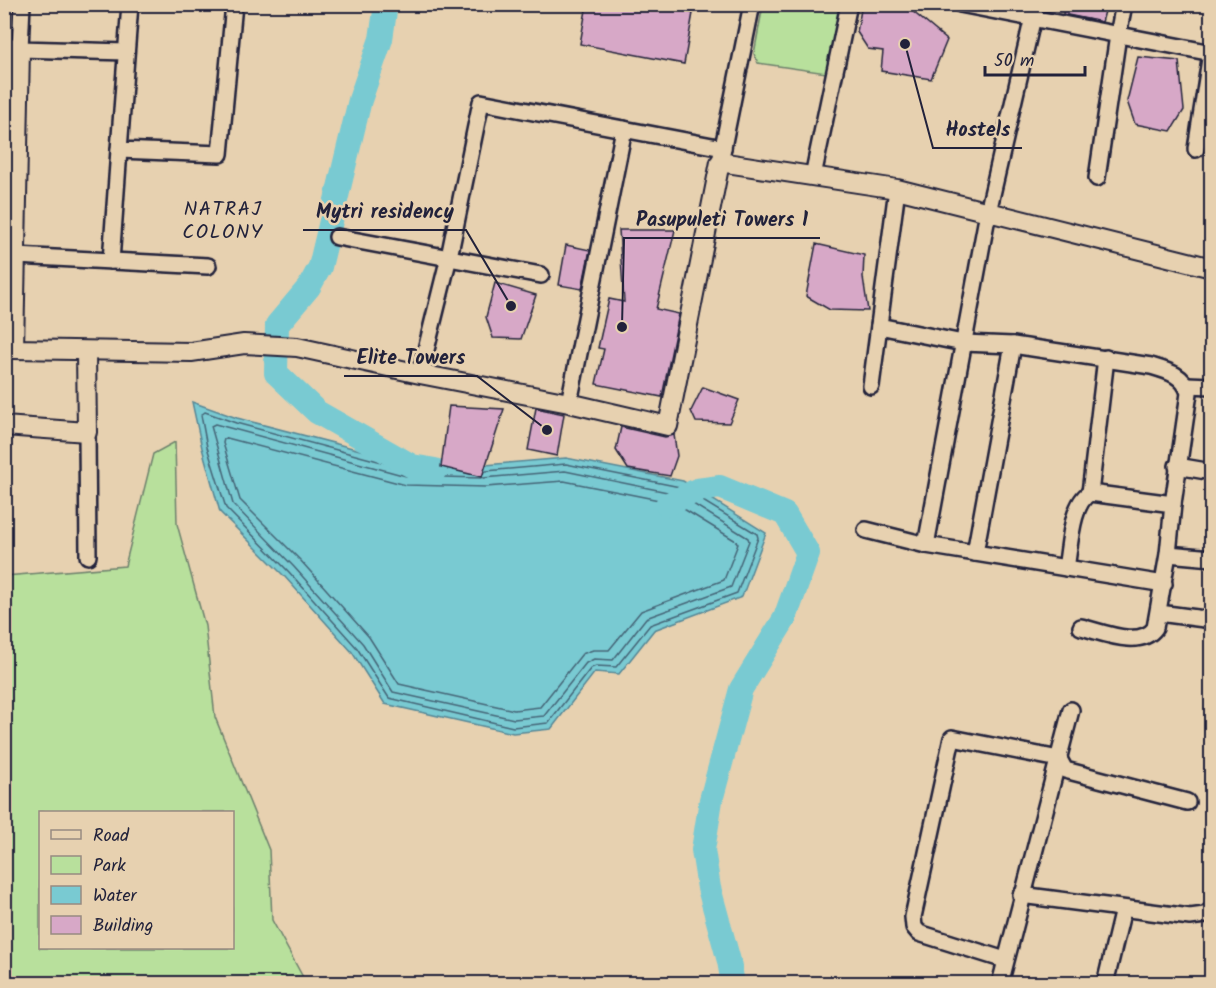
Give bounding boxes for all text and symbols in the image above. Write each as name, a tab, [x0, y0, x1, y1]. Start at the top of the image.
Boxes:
scale bar	[985, 39, 1086, 77]
text: 50 m	[994, 47, 1034, 76]
callout: Hostels	[933, 110, 1022, 148]
text: Hostels	[946, 115, 1011, 147]
callout: Mytri residency	[303, 192, 466, 230]
district label: NATRAJ COLONY	[182, 194, 264, 249]
text: Mytri residency	[316, 197, 455, 229]
callout: Pasupuleti Towers 1	[624, 200, 820, 238]
text: Pasupuleti Towers 1	[636, 205, 808, 237]
callout: Elite Towers	[344, 338, 477, 376]
text: Elite Towers	[357, 343, 466, 375]
legend	[39, 811, 234, 949]
text: Road	[93, 822, 130, 851]
text: Park	[93, 852, 126, 881]
text: Water	[93, 882, 138, 911]
text: Building	[93, 912, 153, 941]

